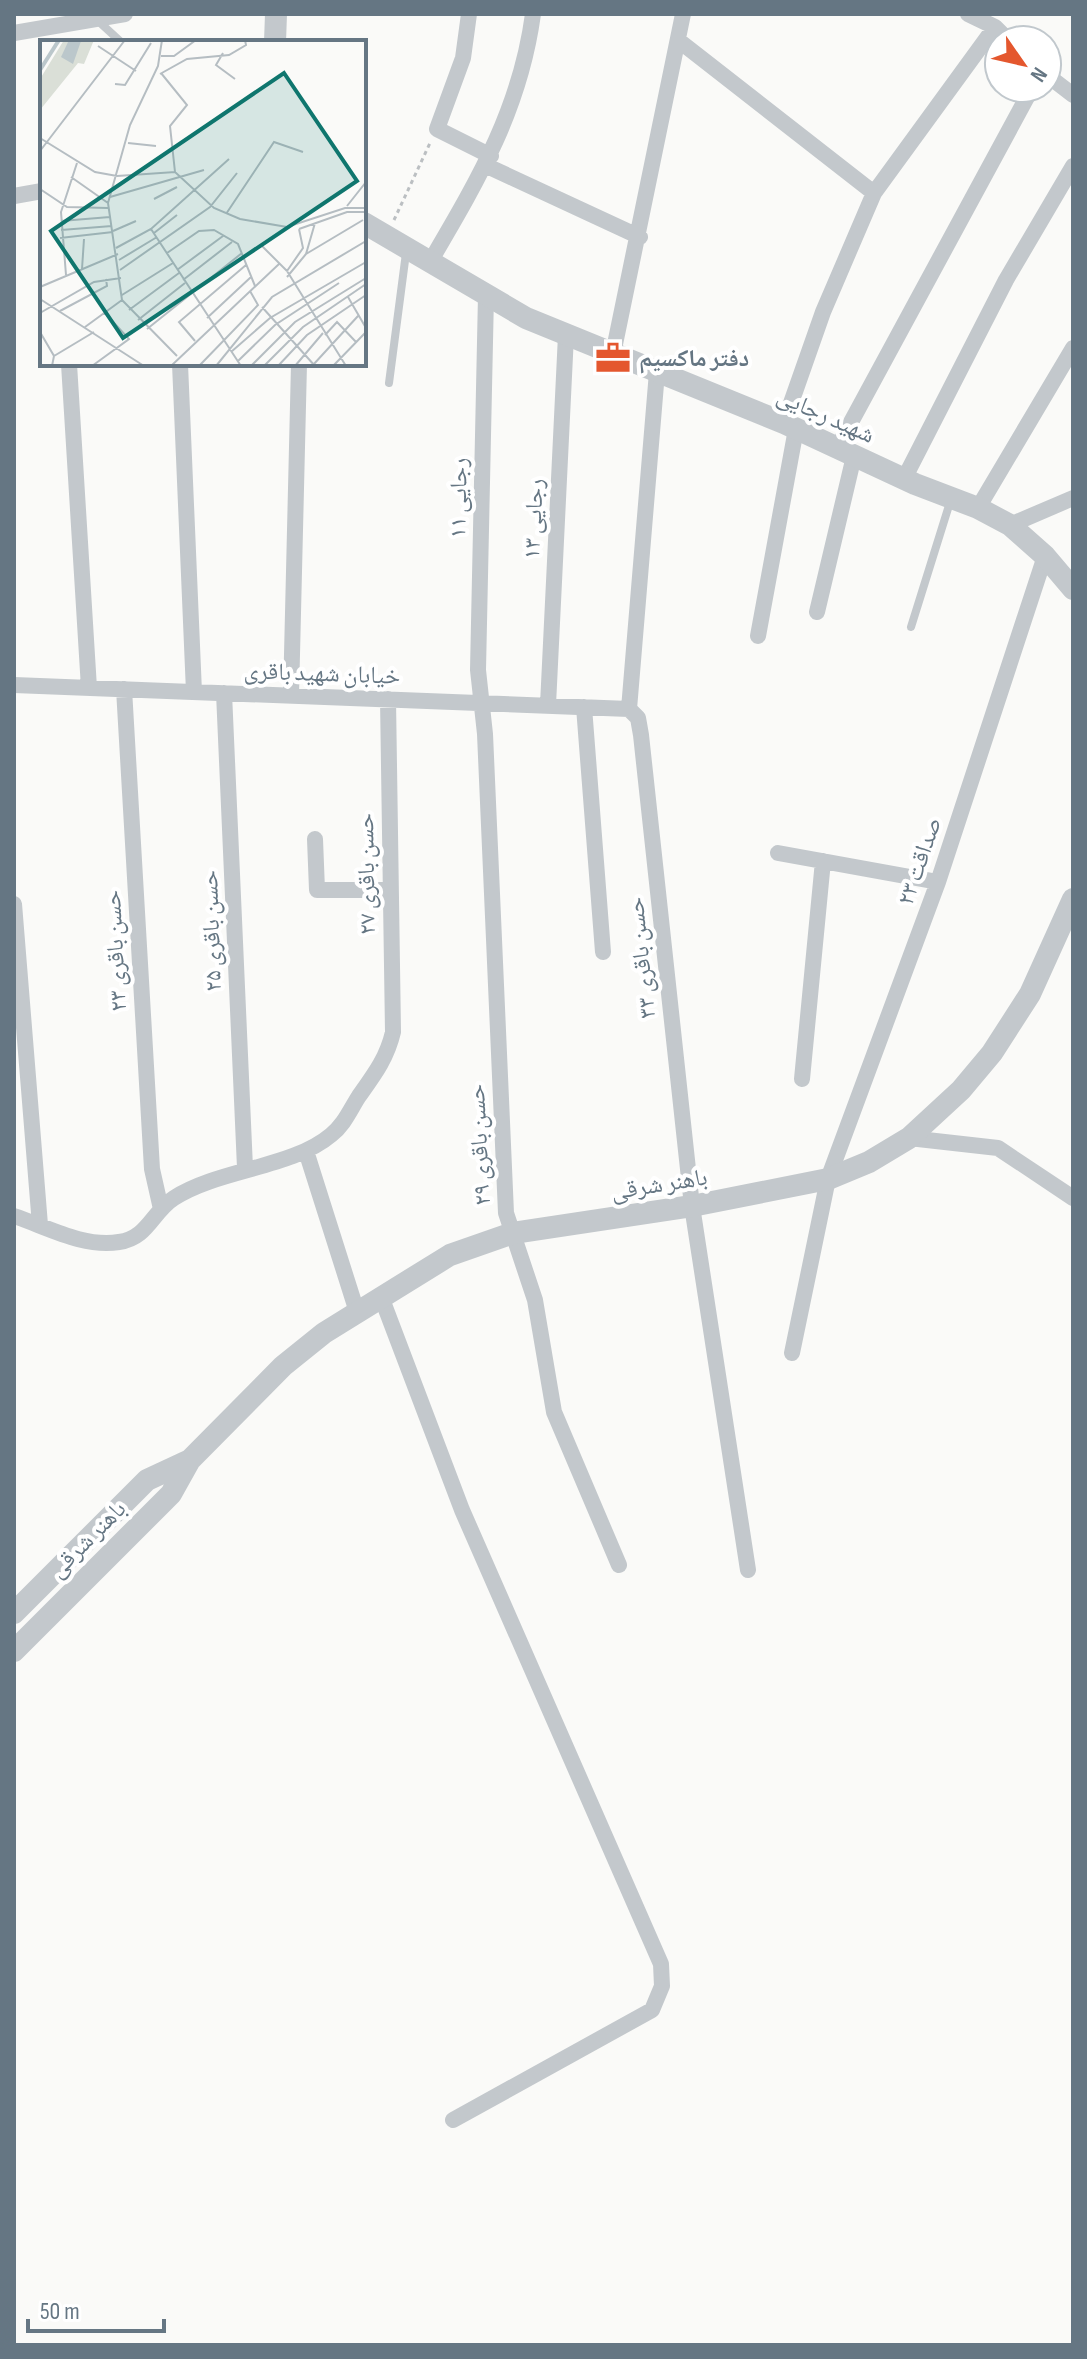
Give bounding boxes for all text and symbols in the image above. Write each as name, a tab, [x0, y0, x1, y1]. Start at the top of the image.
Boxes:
north arrow	[983, 24, 1063, 104]
inset map	[40, 40, 366, 366]
text: N	[1024, 62, 1053, 87]
office icon: دفتر ماکسیم	[594, 339, 632, 377]
place label: دفتر ماکسیم	[639, 344, 749, 374]
street label: شهید رجایی	[772, 381, 879, 450]
street label: رجایی ۱۱	[443, 457, 474, 539]
street label: رجایی ۱۳	[517, 478, 550, 560]
street label: خیابان شهید باقری	[243, 656, 401, 691]
street label: حسن باقری ۲۷	[351, 813, 382, 935]
street label: صداقت ۲۳	[891, 813, 948, 909]
street label: حسن باقری ۲۵	[195, 870, 228, 992]
street label: حسن باقری ۲۳	[98, 889, 133, 1013]
street label: حسن باقری ۳۳	[621, 896, 662, 1020]
street label: حسن باقری ۲۹	[462, 1083, 497, 1207]
street label: باهنر شرقی	[609, 1163, 709, 1206]
street label: باهنر شرقی	[43, 1495, 132, 1584]
scale bar	[28, 2283, 164, 2333]
text: 50 m	[40, 2297, 80, 2326]

